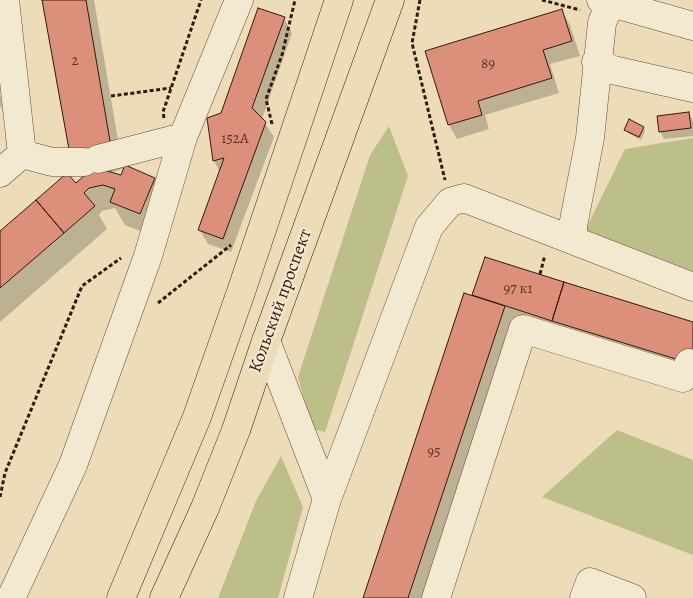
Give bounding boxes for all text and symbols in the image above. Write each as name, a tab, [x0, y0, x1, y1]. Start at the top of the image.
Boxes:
house number: 2	[71, 52, 79, 70]
house number: 89	[481, 55, 495, 73]
house number: 152А	[221, 130, 249, 148]
street label: Кольский проспект	[245, 226, 317, 376]
house number: 97 к1	[503, 280, 533, 298]
house number: 95	[427, 443, 441, 461]

